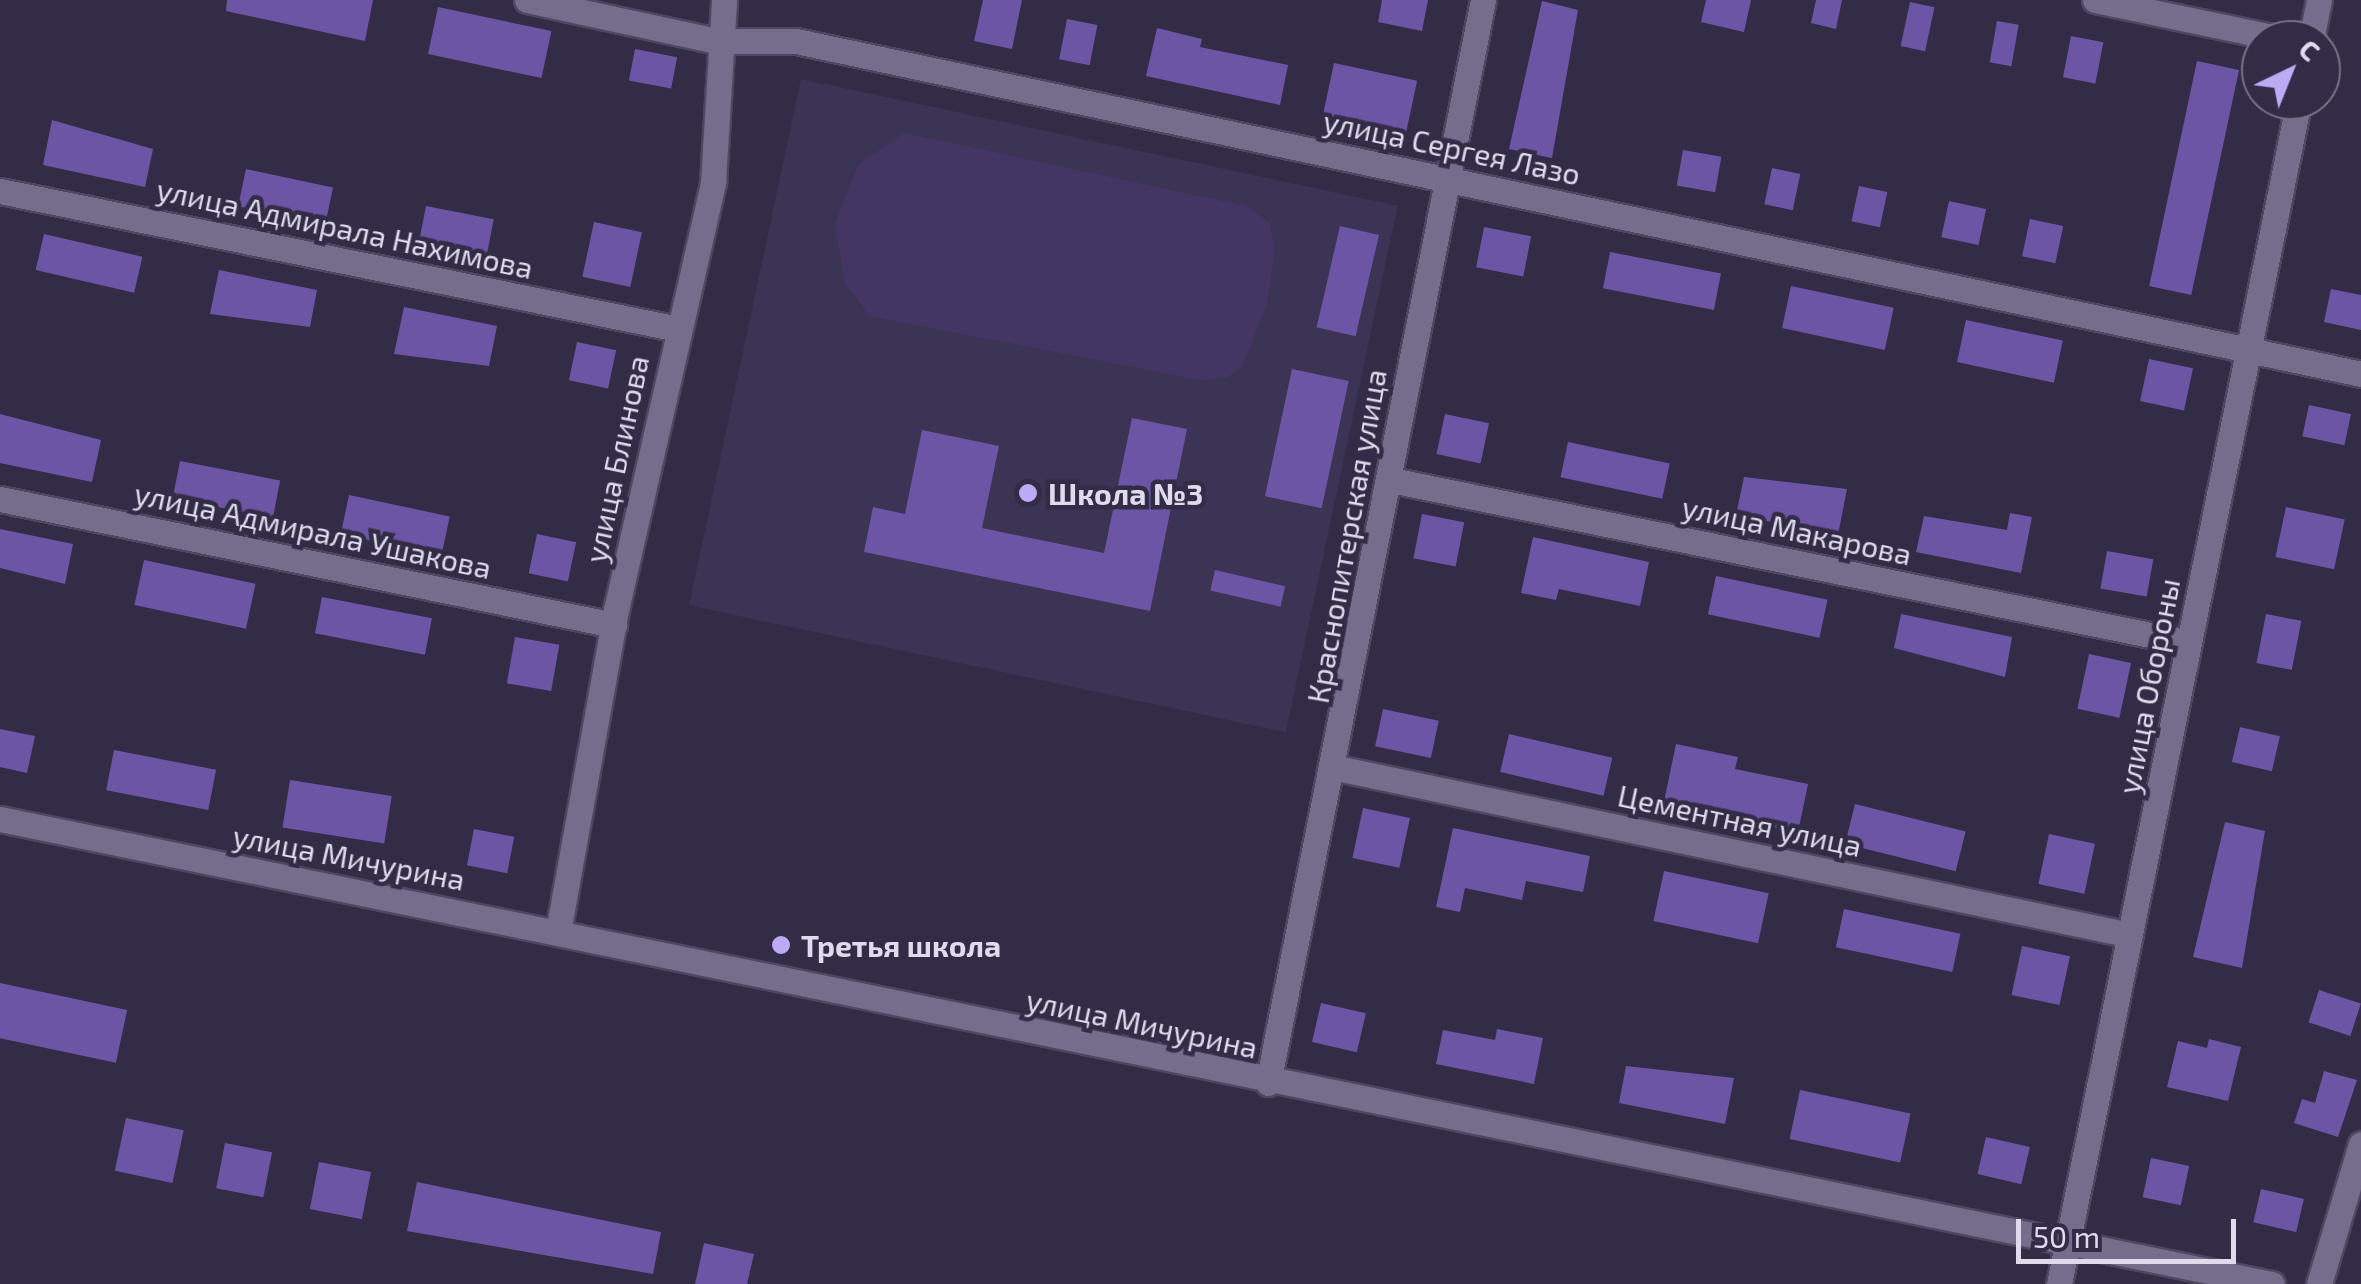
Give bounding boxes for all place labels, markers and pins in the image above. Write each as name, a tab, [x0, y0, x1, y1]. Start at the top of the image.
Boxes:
place label: Школа №3	[1048, 475, 1203, 511]
marker: Школа №3	[1017, 482, 1039, 504]
place label: Третья школа	[801, 927, 1001, 963]
marker: Третья школа	[770, 934, 792, 956]

